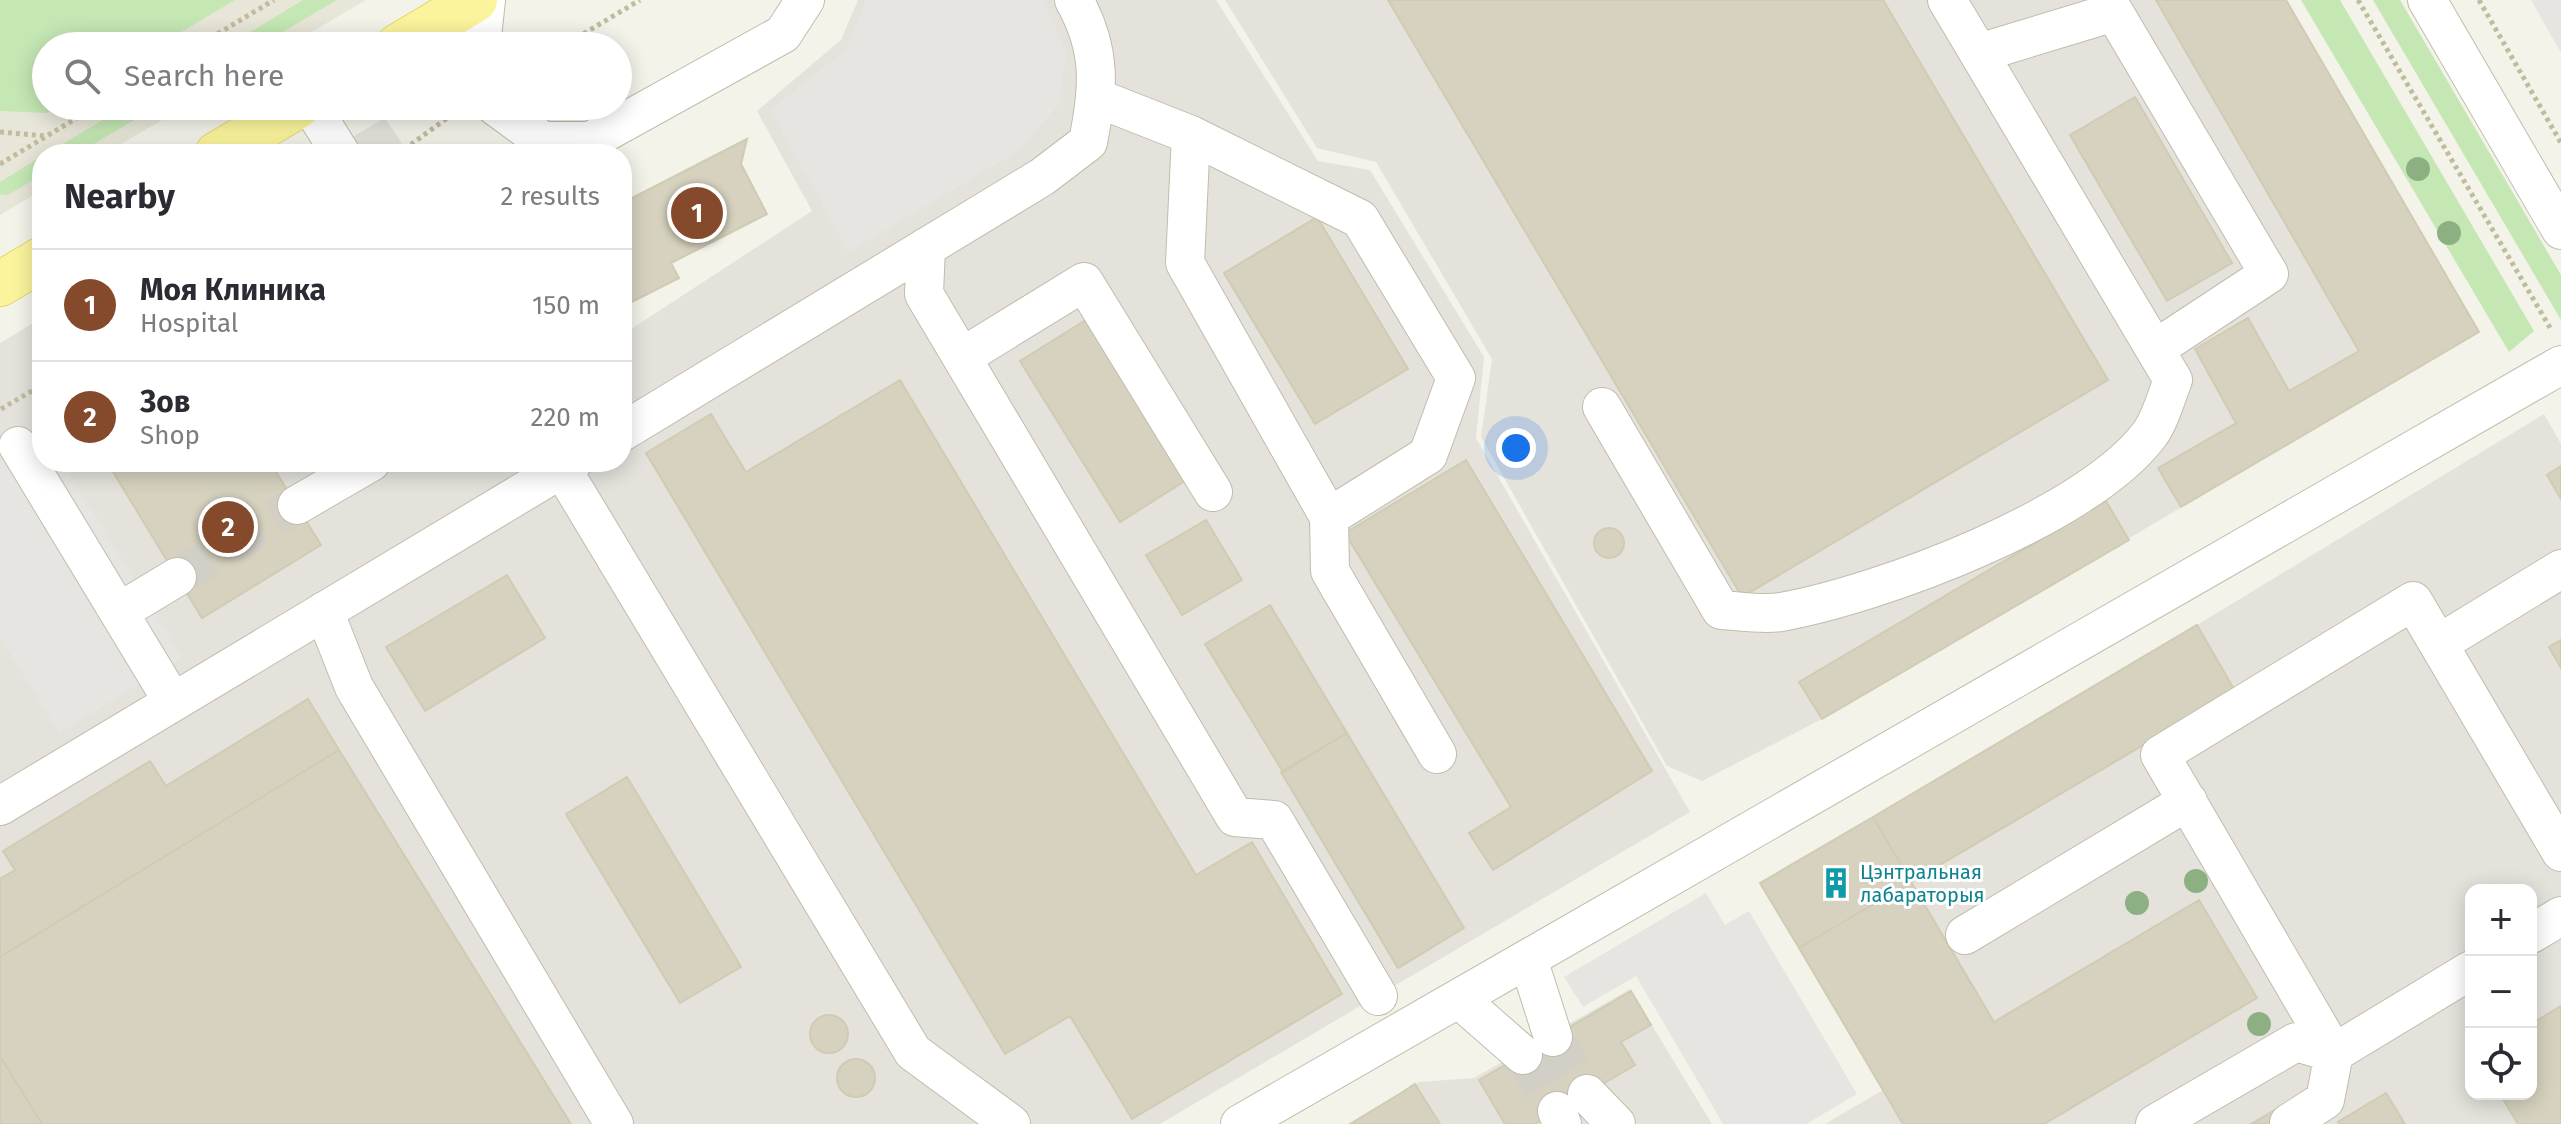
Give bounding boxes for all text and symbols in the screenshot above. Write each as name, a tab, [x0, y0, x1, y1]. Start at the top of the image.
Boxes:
search box	[32, 32, 632, 120]
icon: search	[60, 54, 104, 98]
text: Search here	[124, 58, 284, 94]
text: Nearby	[64, 176, 175, 217]
text: 2 results	[500, 181, 600, 212]
pin: 1	[671, 183, 723, 243]
text: Моя Клиника	[140, 272, 326, 308]
text: 1	[84, 290, 96, 321]
text: 150 m	[532, 290, 600, 321]
text: Hospital	[140, 308, 239, 339]
text: Зов	[140, 384, 190, 420]
text: 2	[83, 402, 97, 433]
text: 220 m	[531, 402, 600, 433]
text: Shop	[140, 420, 200, 451]
your location	[1496, 428, 1536, 468]
pin: 2	[202, 497, 254, 557]
place label: Цэнтральная лабараторыя	[1860, 860, 1985, 907]
building icon: Цэнтральная лабараторыя	[1819, 866, 1853, 900]
map controls	[2465, 884, 2537, 1100]
button: +	[2465, 884, 2537, 956]
button: −	[2465, 956, 2537, 1028]
button: locate	[2465, 1028, 2537, 1100]

